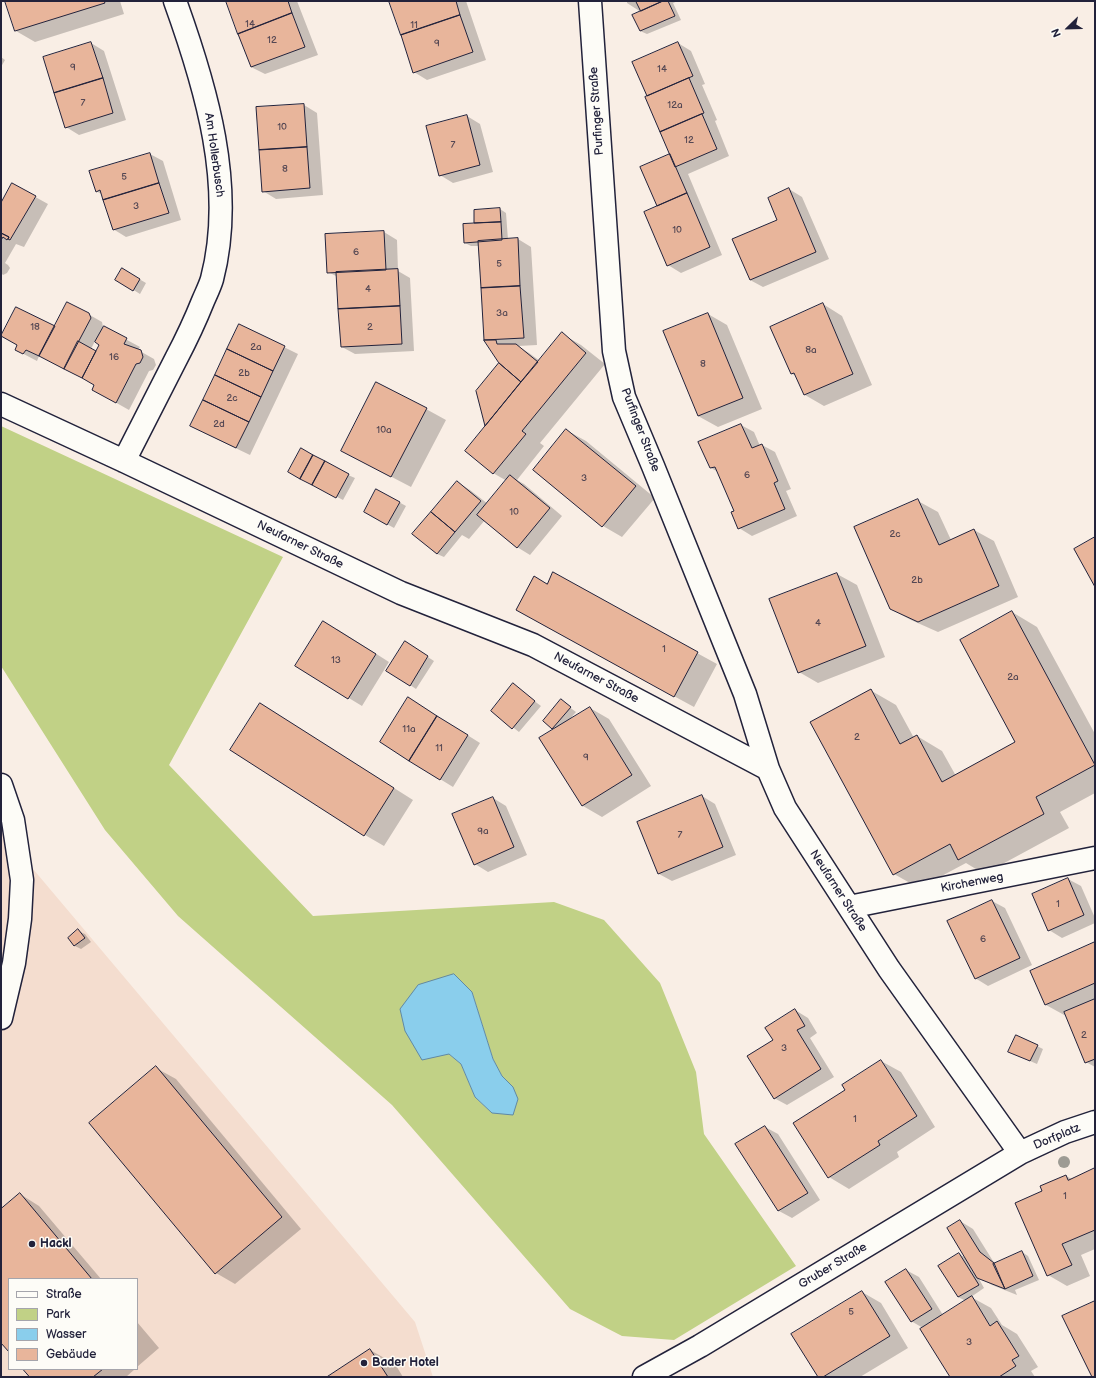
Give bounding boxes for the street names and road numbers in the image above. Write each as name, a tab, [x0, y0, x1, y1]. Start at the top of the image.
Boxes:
street label: Purfinger Straße	[587, 66, 607, 156]
street label: Am Hollerbusch	[201, 112, 227, 198]
street label: Purfinger Straße	[617, 386, 663, 474]
street label: Neufarner Straße	[254, 518, 346, 572]
street label: Neufarner Straße	[551, 650, 641, 706]
street label: Neufarner Straße	[806, 848, 870, 934]
street label: Kirchenweg	[939, 870, 1005, 896]
street label: Dorfplatz	[1032, 1121, 1082, 1153]
street label: Gruber Straße	[796, 1240, 870, 1292]

